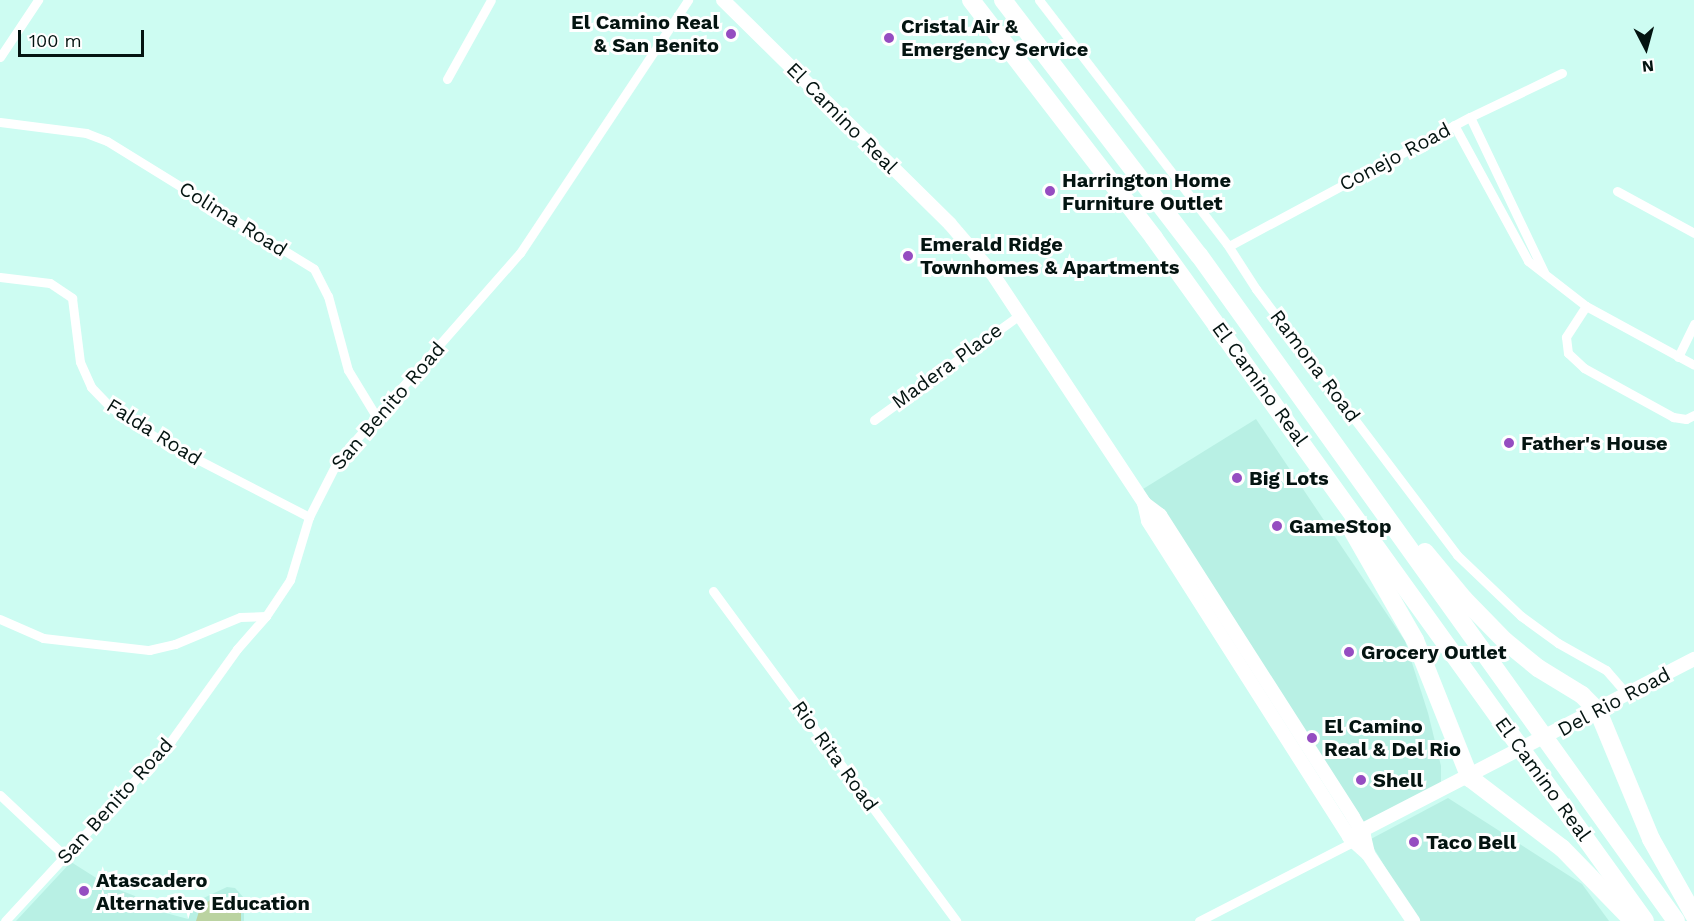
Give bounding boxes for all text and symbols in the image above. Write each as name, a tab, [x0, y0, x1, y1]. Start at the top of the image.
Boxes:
place label: El Camino Real & San Benito	[571, 11, 719, 58]
place label: Cristal Air & Emergency Service	[901, 14, 1089, 61]
scale bar	[21, 18, 147, 56]
north arrow	[1616, 18, 1676, 78]
marker: El Camino Real & San Benito	[724, 27, 738, 41]
text: 100 m	[29, 30, 82, 51]
marker: Cristal Air & Emergency Service	[882, 31, 896, 45]
text: N	[1641, 56, 1655, 76]
street label: El Camino Real	[781, 57, 903, 179]
street label: Conejo Road	[1335, 118, 1455, 196]
place label: Harrington Home Furniture Outlet	[1062, 168, 1231, 215]
street label: Colima Road	[174, 176, 292, 262]
marker: Harrington Home Furniture Outlet	[1043, 184, 1057, 198]
place label: Emerald Ridge Townhomes & Apartments	[920, 232, 1180, 279]
marker: Emerald Ridge Townhomes & Apartments	[901, 249, 915, 263]
street label: Ramona Road	[1265, 305, 1365, 427]
street label: El Camino Real	[1207, 317, 1313, 451]
street label: Madera Place	[887, 318, 1007, 414]
street label: San Benito Road	[326, 337, 450, 475]
street label: Falda Road	[102, 393, 206, 471]
place label: Father's House	[1521, 431, 1668, 455]
marker: Father's House	[1502, 436, 1516, 450]
place label: Big Lots	[1249, 466, 1329, 490]
marker: Big Lots	[1230, 471, 1244, 485]
place label: GameStop	[1289, 514, 1392, 538]
marker: GameStop	[1270, 519, 1284, 533]
place label: Grocery Outlet	[1361, 640, 1507, 664]
marker: Grocery Outlet	[1342, 645, 1356, 659]
street label: Del Rio Road	[1553, 662, 1675, 742]
street label: Rio Rita Road	[787, 696, 883, 816]
street label: El Camino Real	[1490, 712, 1596, 846]
place label: El Camino Real & Del Rio	[1324, 714, 1461, 761]
marker: El Camino Real & Del Rio	[1305, 731, 1319, 745]
street label: San Benito Road	[52, 733, 178, 869]
place label: Shell	[1373, 768, 1423, 792]
marker: Shell	[1354, 773, 1368, 787]
place label: Taco Bell	[1426, 830, 1516, 854]
marker: Taco Bell	[1407, 835, 1421, 849]
place label: Atascadero Alternative Education	[96, 868, 310, 915]
marker: Atascadero Alternative Education	[77, 884, 91, 898]

